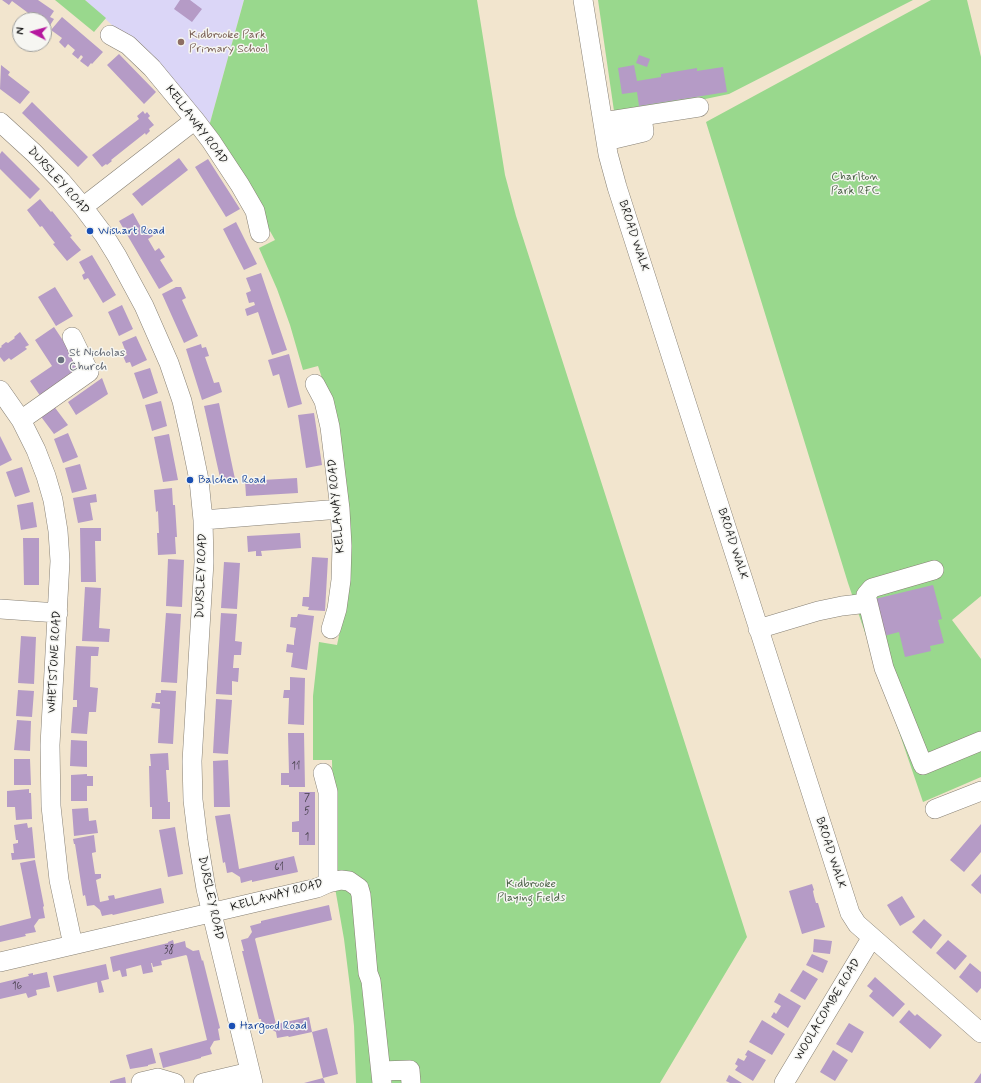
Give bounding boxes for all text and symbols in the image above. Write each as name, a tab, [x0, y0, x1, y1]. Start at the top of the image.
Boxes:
north arrow	[12, 12, 52, 52]
text: N	[14, 26, 28, 35]
place label: Kidbrooke Park Primary School	[189, 28, 268, 56]
marker: Kidbrooke Park Primary School	[176, 37, 186, 47]
street label: KELLAWAY ROAD	[162, 83, 230, 167]
street label: DURSLEY ROAD	[24, 144, 92, 218]
park label: Charlton Park RFC	[831, 170, 879, 198]
street label: BROAD WALK	[615, 199, 651, 273]
place label: Wishart Road	[98, 224, 165, 238]
marker: Wishart Road	[85, 226, 95, 236]
place label: St Nicholas Church	[69, 346, 125, 374]
marker: St Nicholas Church	[56, 355, 66, 365]
street label: KELLAWAY ROAD	[326, 458, 348, 554]
place label: Balchen Road	[198, 473, 266, 487]
marker: Balchen Road	[185, 475, 195, 485]
street label: BROAD WALK	[714, 507, 750, 581]
street label: DURSLEY ROAD	[193, 533, 211, 619]
street label: WHETSTONE ROAD	[45, 610, 65, 714]
house number: 11	[292, 761, 300, 773]
house number: 7	[304, 793, 310, 805]
house number: 5	[304, 806, 310, 818]
street label: BROAD WALK	[812, 816, 848, 890]
house number: 1	[305, 832, 309, 844]
street label: DURSLEY ROAD	[194, 855, 226, 941]
house number: 61	[274, 862, 284, 874]
street label: KELLAWAY ROAD	[229, 877, 325, 915]
park label: Kidbrooke Playing Fields	[497, 877, 565, 905]
house number: 38	[164, 945, 174, 957]
street label: WOOLACOMBE ROAD	[792, 956, 864, 1064]
house number: 16	[12, 981, 22, 993]
place label: Hargood Road	[240, 1019, 307, 1033]
marker: Hargood Road	[227, 1021, 237, 1031]

